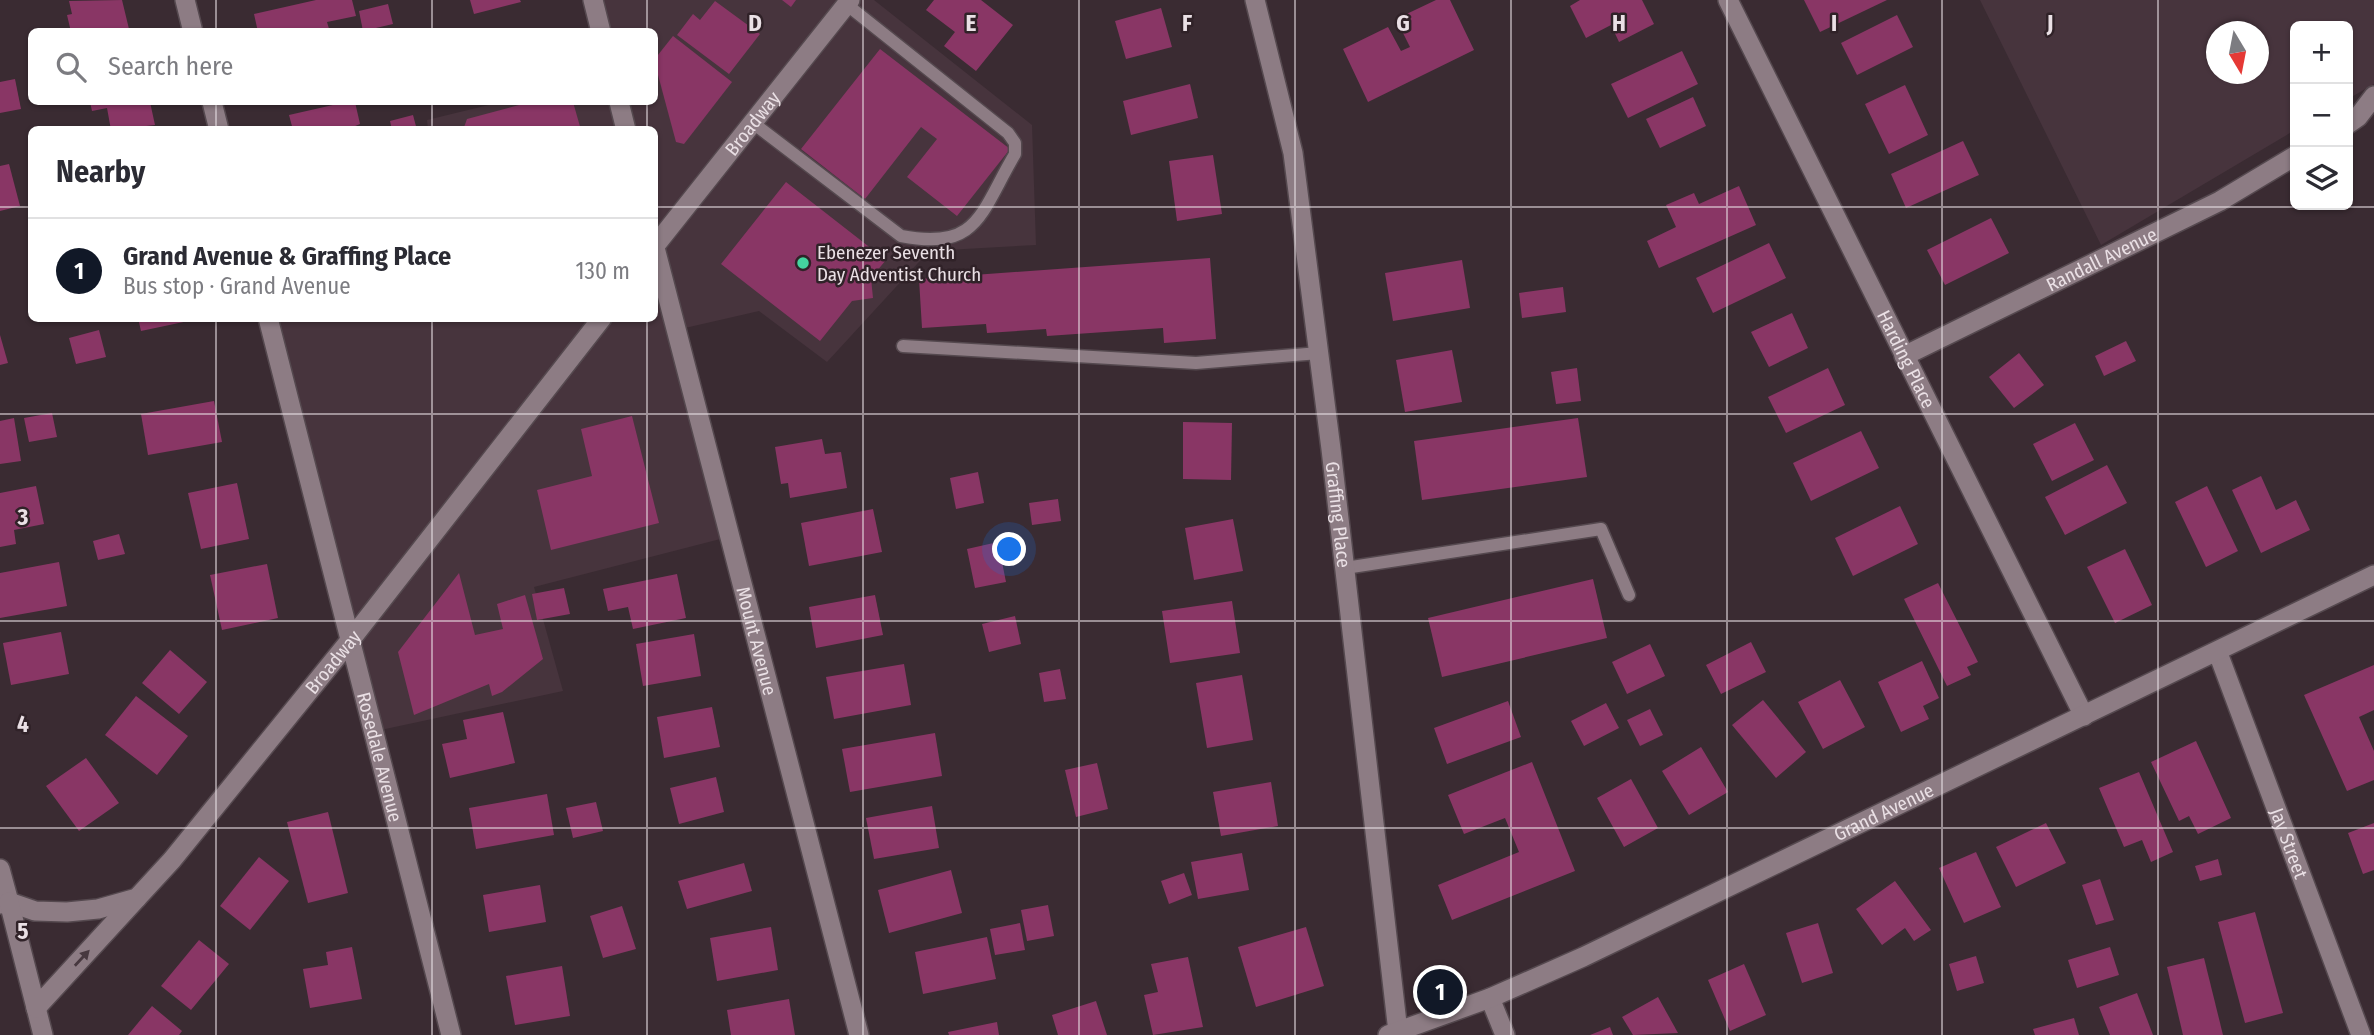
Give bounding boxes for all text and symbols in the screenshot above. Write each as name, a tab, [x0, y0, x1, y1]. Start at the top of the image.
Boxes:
text: D	[748, 9, 762, 37]
text: E	[966, 9, 977, 37]
text: F	[1182, 9, 1192, 37]
text: G	[1396, 9, 1410, 37]
text: H	[1612, 9, 1626, 37]
text: I	[1831, 9, 1837, 37]
text: J	[2046, 9, 2053, 37]
north arrow	[2206, 21, 2269, 84]
map controls	[2290, 21, 2353, 210]
button: +	[2290, 21, 2353, 84]
search box	[28, 28, 658, 105]
icon: search	[52, 48, 90, 86]
text: Search here	[108, 51, 233, 82]
button: −	[2290, 84, 2353, 147]
street label: Broadway	[720, 86, 785, 160]
button: layers	[2290, 147, 2353, 210]
text: Nearby	[56, 154, 145, 190]
street label: Randall Avenue	[2042, 222, 2161, 296]
text: Grand Avenue & Graffing Place	[123, 241, 451, 272]
place label: Ebenezer Seventh Day Adventist Church	[817, 241, 981, 286]
marker: Ebenezer Seventh Day Adventist Church	[795, 255, 811, 271]
text: 1	[74, 257, 84, 285]
text: 130 m	[576, 257, 630, 285]
text: Bus stop · Grand Avenue	[123, 272, 351, 300]
street label: Harding Place	[1873, 306, 1941, 412]
street label: Graffing Place	[1321, 460, 1356, 569]
text: 3	[17, 503, 29, 531]
your location	[992, 532, 1026, 566]
street label: Mount Avenue	[732, 584, 782, 698]
street label: Broadway	[300, 625, 366, 698]
street label: Rosedale Avenue	[352, 690, 408, 824]
text: 4	[17, 710, 29, 738]
street label: Grand Avenue	[1830, 778, 1937, 846]
street label: Jay Street	[2265, 804, 2313, 883]
text: 5	[17, 917, 29, 945]
one-way arrow	[74, 949, 90, 967]
pin: 1	[1417, 966, 1463, 1018]

